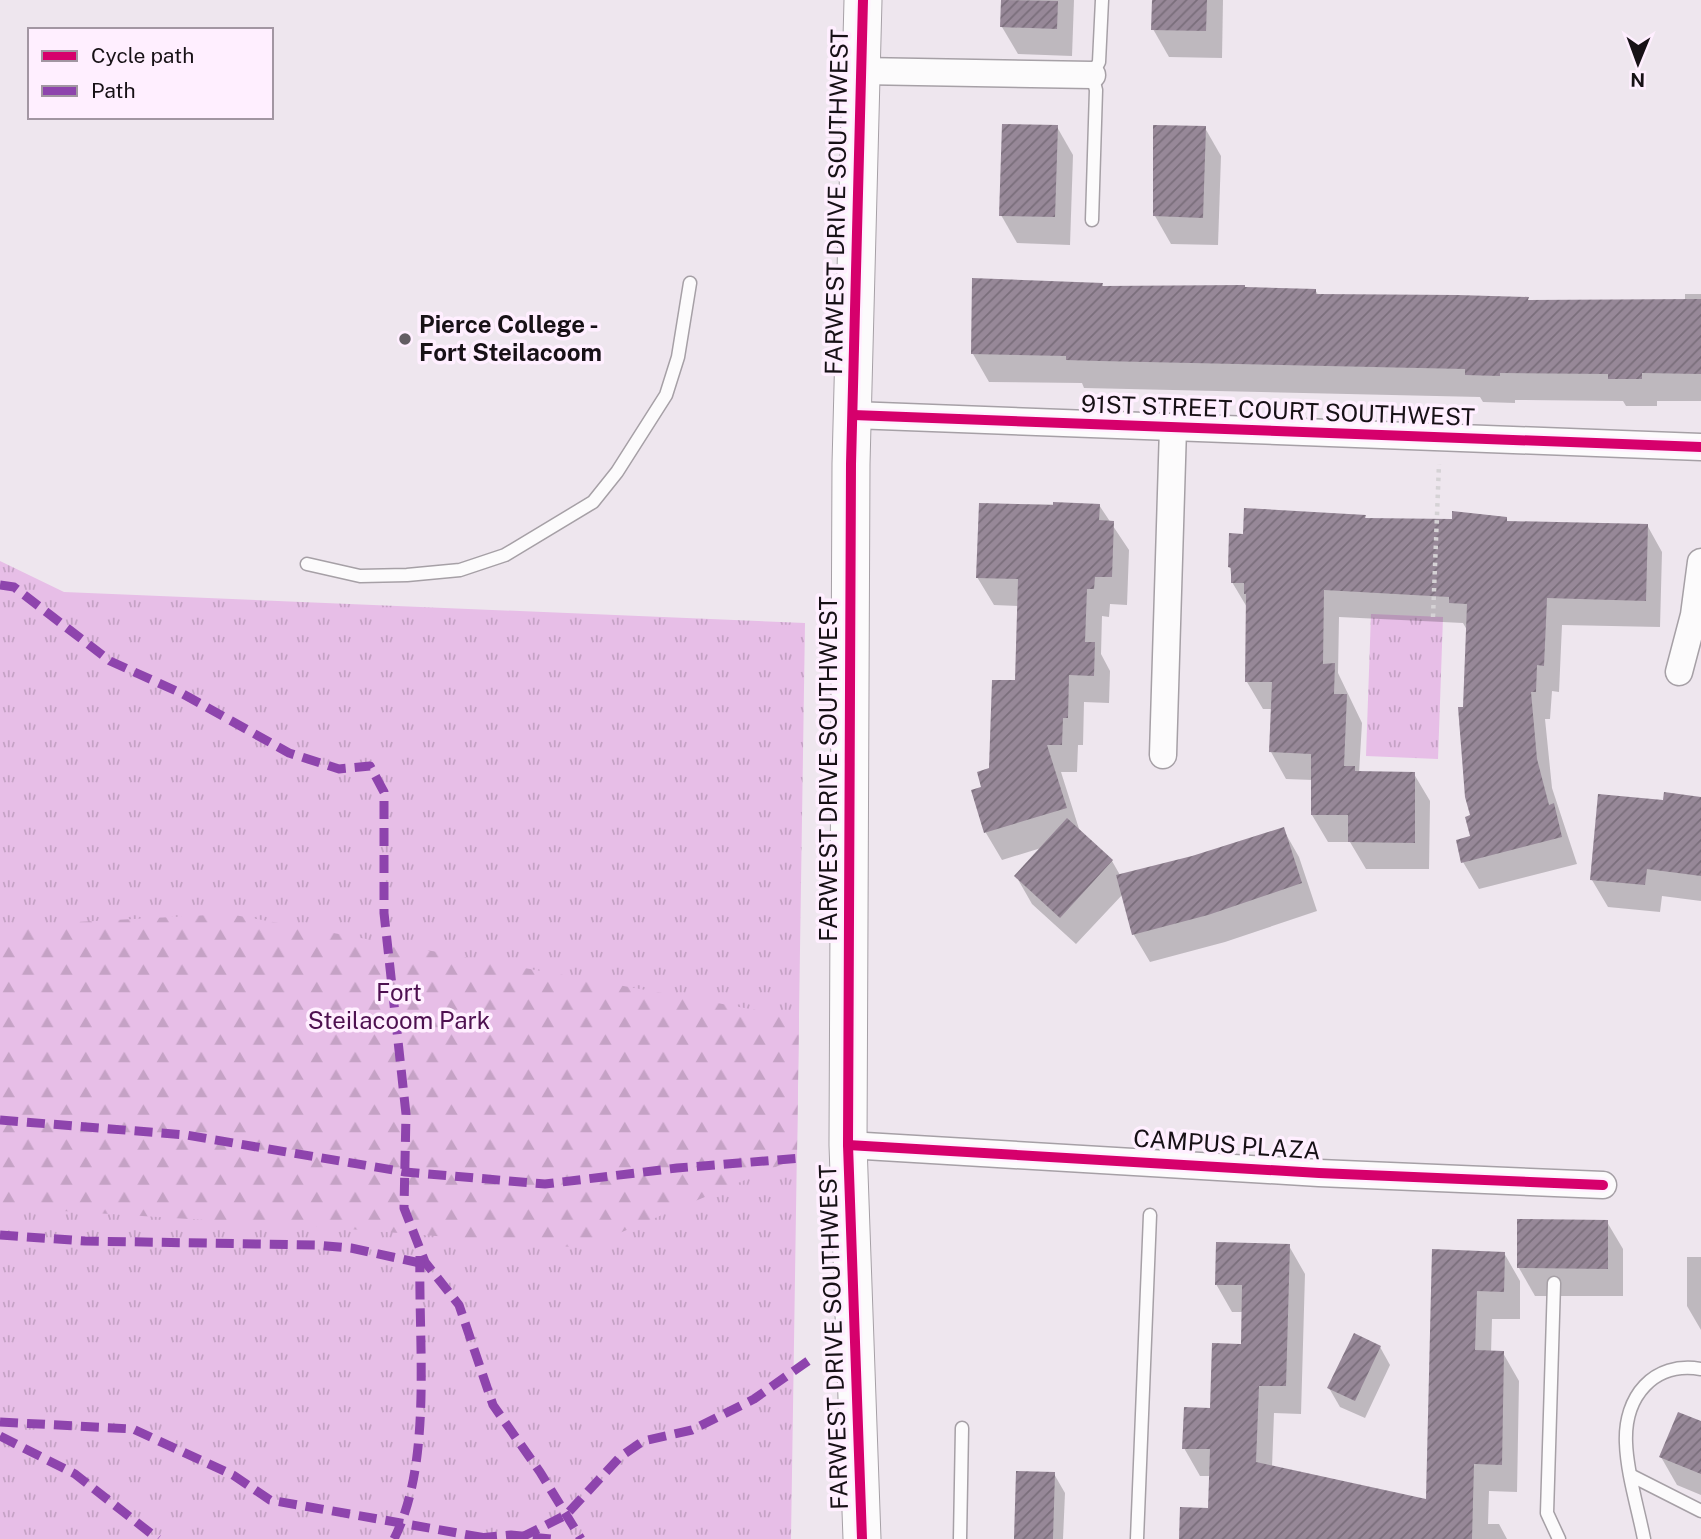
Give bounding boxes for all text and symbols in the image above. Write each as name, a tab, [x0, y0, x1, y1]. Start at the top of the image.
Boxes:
legend	[28, 28, 273, 119]
north arrow	[1603, 28, 1673, 98]
street label: FARWEST DRIVE SOUTHWEST	[819, 29, 853, 375]
text: Cycle path	[91, 43, 194, 68]
text: N	[1630, 69, 1645, 91]
text: Path	[91, 78, 136, 103]
place label: Pierce College - Fort Steilacoom	[419, 310, 602, 366]
marker: Pierce College - Fort Steilacoom	[397, 331, 413, 347]
street label: 91ST STREET COURT SOUTHWEST	[1081, 389, 1475, 431]
street label: FARWEST DRIVE SOUTHWEST	[814, 596, 842, 942]
park label: Fort Steilacoom Park	[308, 978, 490, 1034]
street label: CAMPUS PLAZA	[1133, 1123, 1322, 1165]
street label: FARWEST DRIVE SOUTHWEST	[813, 1164, 853, 1510]

